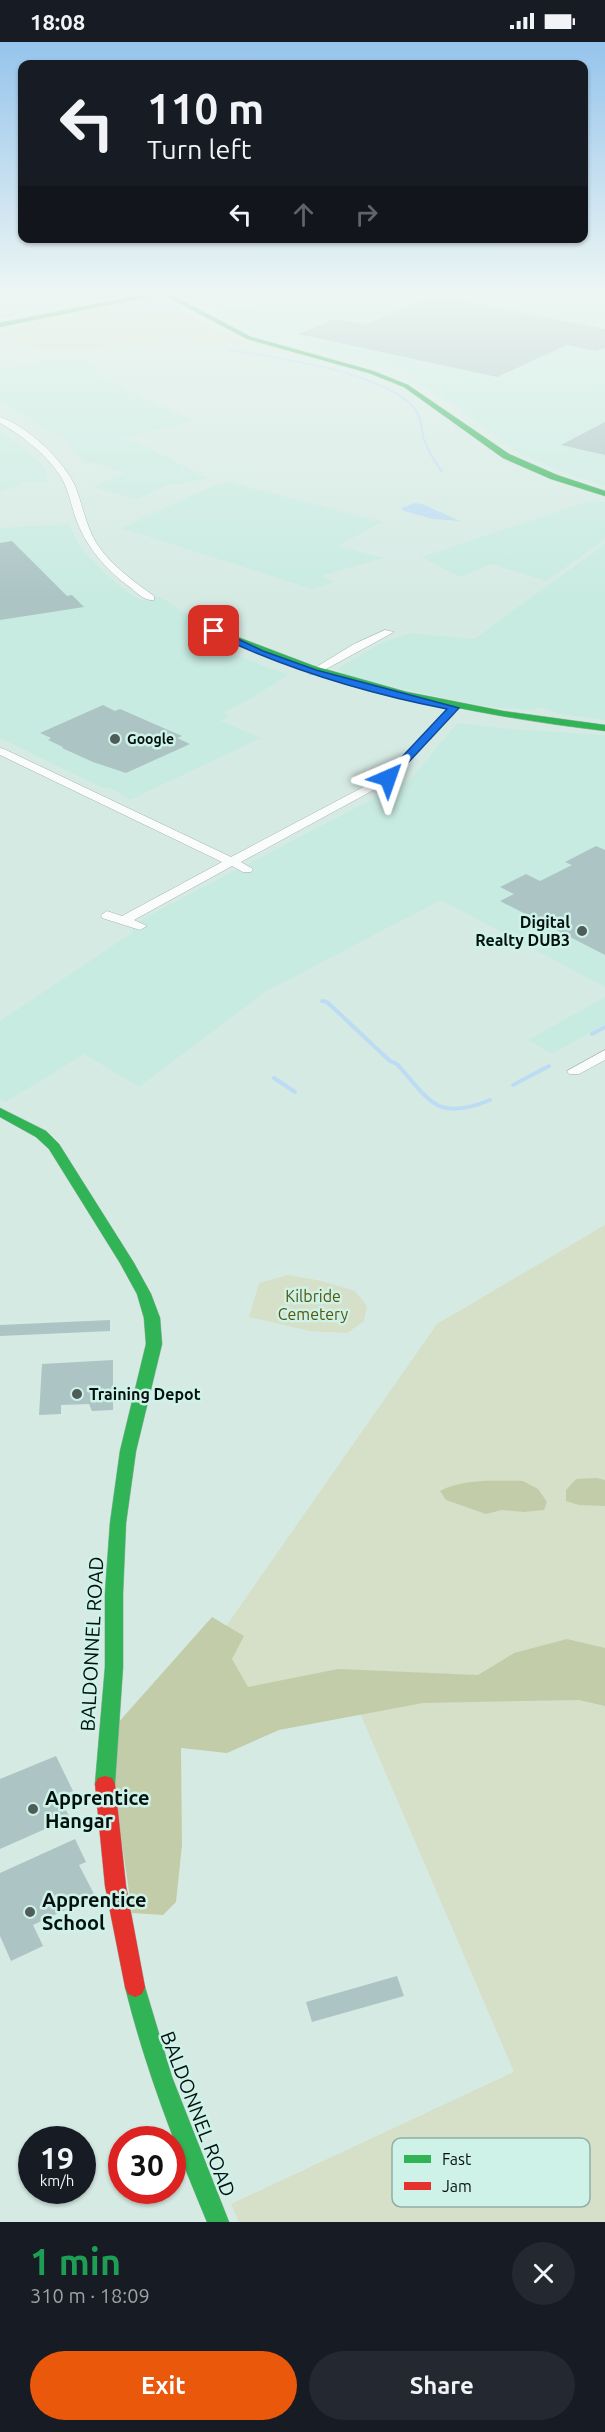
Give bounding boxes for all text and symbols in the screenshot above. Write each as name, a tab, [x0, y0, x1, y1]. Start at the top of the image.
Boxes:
text: 18:08	[30, 9, 85, 34]
icon: left	[48, 84, 126, 162]
text: 110 m	[147, 85, 264, 132]
text: Turn left	[147, 134, 251, 164]
icon: left	[224, 198, 257, 231]
icon: ahead	[287, 198, 320, 231]
icon: right	[350, 198, 383, 231]
pin	[188, 605, 239, 656]
icon: arrive	[197, 614, 230, 647]
place label: Google	[127, 731, 174, 747]
marker: Google	[108, 732, 122, 746]
position arrow	[356, 746, 420, 810]
place label: Digital Realty DUB3	[475, 913, 570, 949]
marker: Digital Realty DUB3	[575, 924, 589, 938]
park label: Kilbride Cemetery	[278, 1287, 349, 1323]
place label: Training Depot	[89, 1385, 201, 1403]
marker: Training Depot	[70, 1387, 84, 1401]
street label: BALDONNEL ROAD	[75, 1556, 108, 1732]
place label: Apprentice Hangar	[45, 1786, 149, 1832]
marker: Apprentice Hangar	[26, 1802, 40, 1816]
place label: Apprentice School	[42, 1888, 146, 1934]
marker: Apprentice School	[23, 1905, 37, 1919]
street label: BALDONNEL ROAD	[156, 2028, 241, 2200]
speed limit sign: 30	[108, 2126, 186, 2204]
legend	[392, 2138, 590, 2207]
text: 19	[40, 2141, 74, 2175]
text: Fast	[442, 2150, 472, 2168]
text: km/h	[40, 2172, 74, 2189]
text: Jam	[442, 2177, 472, 2195]
text: 1 min	[30, 2241, 121, 2282]
button: close	[512, 2242, 575, 2305]
text: 310 m · 18:09	[30, 2284, 150, 2307]
button: Exit	[30, 2351, 297, 2420]
button: Share	[309, 2351, 575, 2420]

